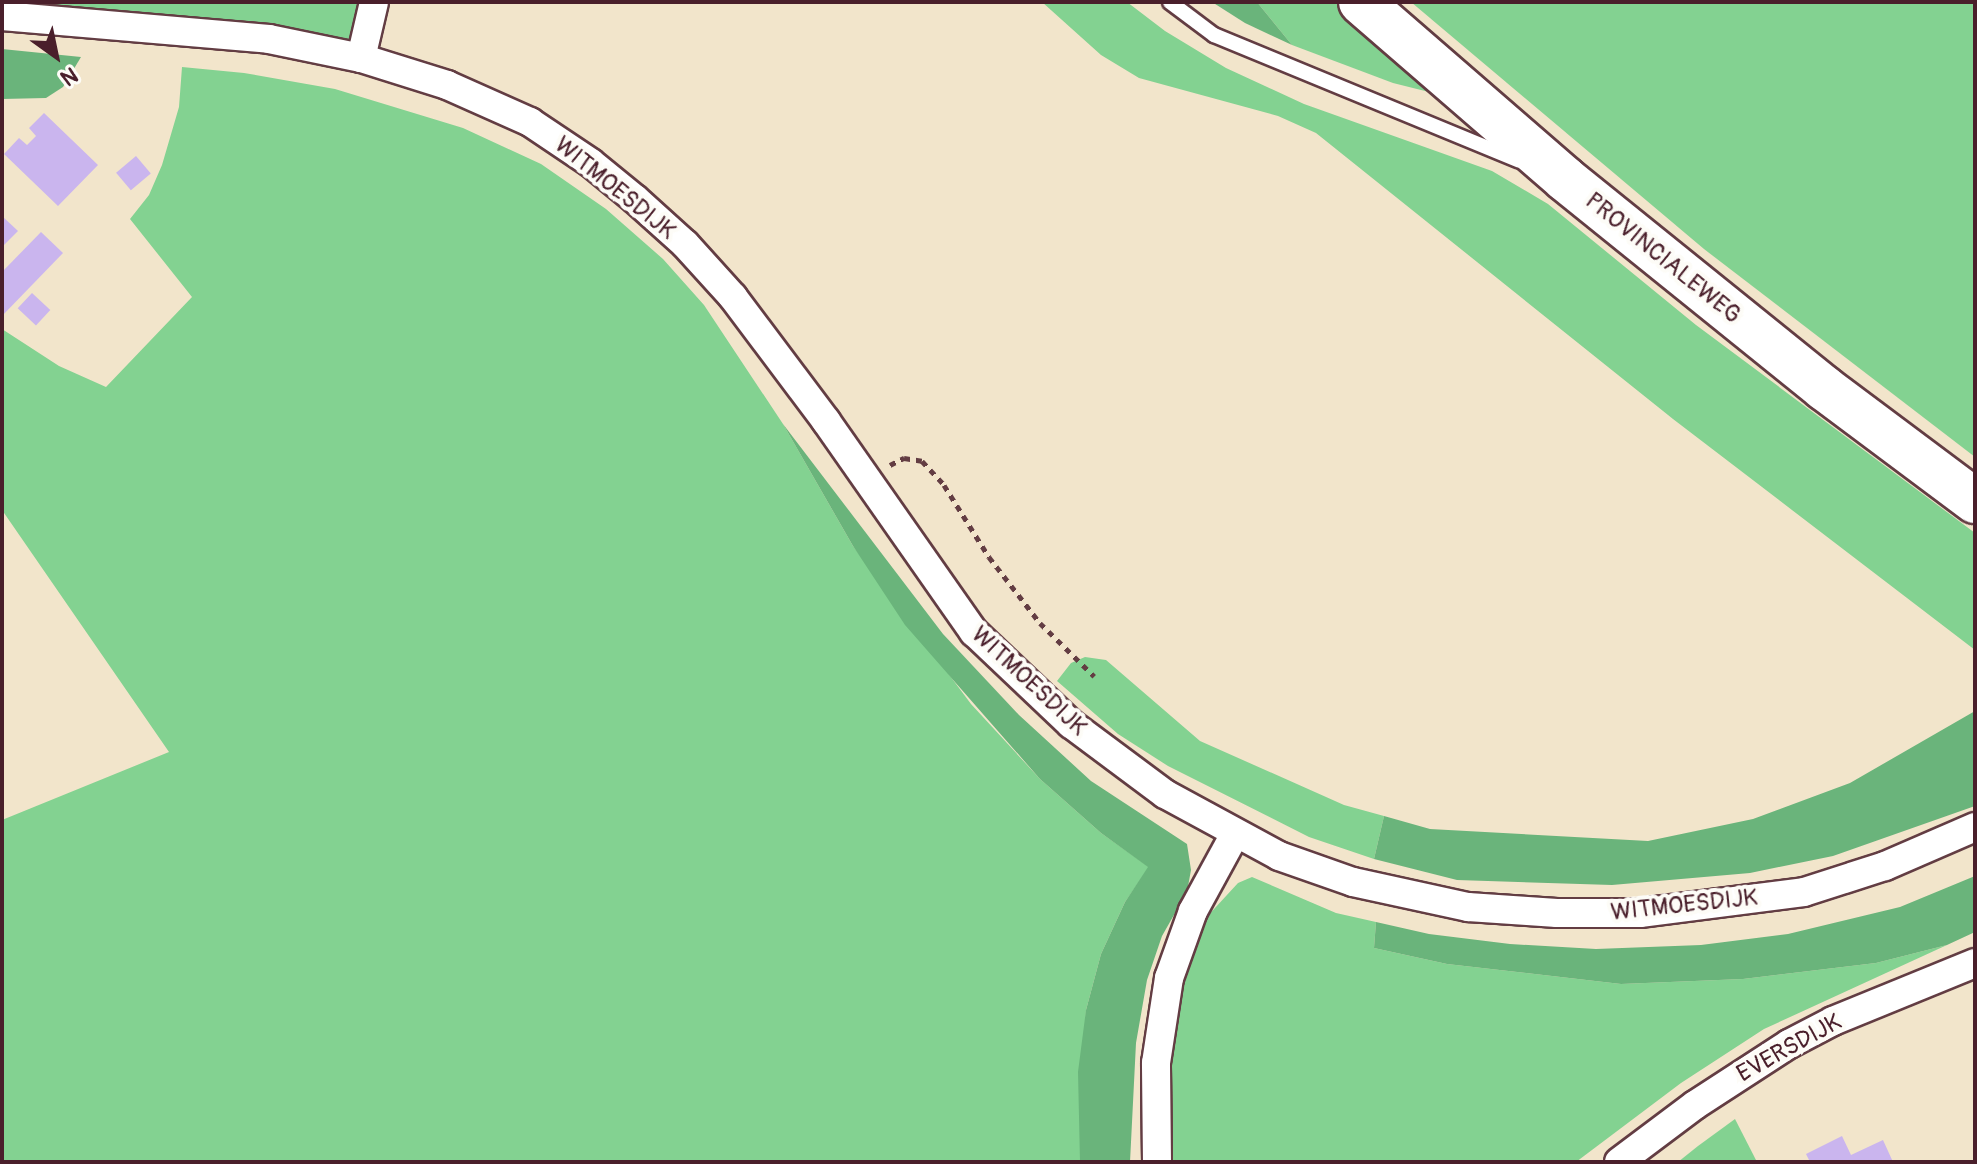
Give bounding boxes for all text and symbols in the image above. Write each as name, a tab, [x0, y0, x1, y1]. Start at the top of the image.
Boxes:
north arrow	[16, 16, 96, 96]
text: N	[55, 60, 83, 92]
street label: WITMOESDIJK	[549, 130, 681, 246]
street label: PROVINCIALEWEG	[1579, 186, 1747, 330]
street label: WITMOESDIJK	[965, 620, 1093, 742]
street label: WITMOESDIJK	[1609, 883, 1759, 927]
street label: EVERSDIJK	[1732, 1008, 1846, 1088]

